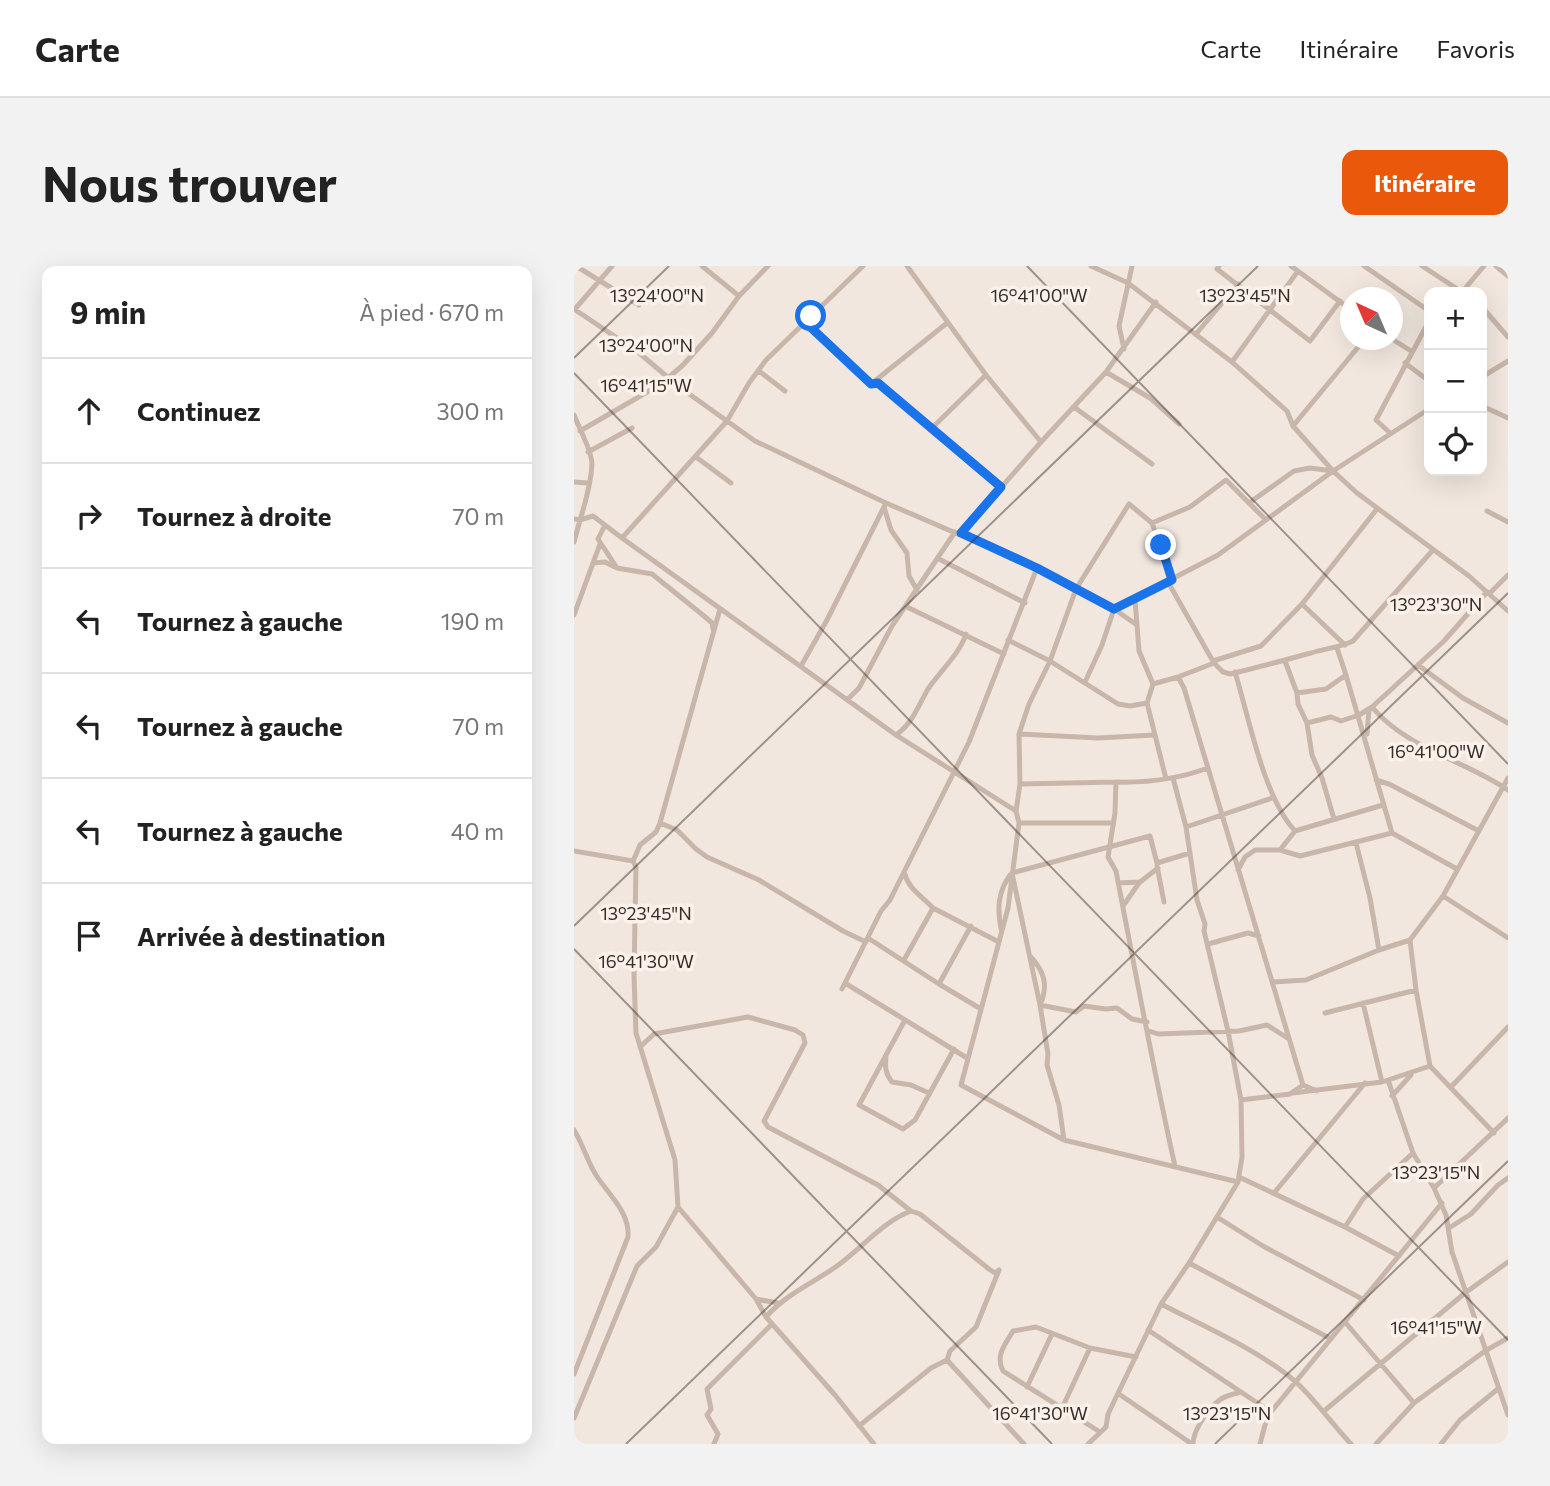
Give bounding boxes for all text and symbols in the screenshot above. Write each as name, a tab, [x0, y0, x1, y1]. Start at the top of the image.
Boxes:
text: Carte	[35, 28, 120, 69]
text: Carte	[1201, 34, 1262, 63]
text: Itinéraire	[1300, 34, 1399, 63]
text: Favoris	[1437, 34, 1515, 63]
button: Itinéraire	[1342, 150, 1508, 215]
text: Nous trouver	[42, 152, 337, 212]
text: 13°24'00"N	[610, 284, 704, 306]
text: 16°41'00"W	[990, 284, 1088, 306]
text: 13°23'45"N	[1199, 284, 1291, 306]
north arrow	[1340, 287, 1403, 350]
map controls	[1424, 287, 1487, 476]
button: +	[1424, 287, 1487, 350]
text: 9 min	[70, 293, 146, 330]
text: À pied · 670 m	[359, 298, 504, 326]
route start	[795, 300, 826, 331]
text: 13°24'00"N	[599, 334, 693, 356]
button: −	[1424, 350, 1487, 413]
text: 16°41'15"W	[600, 374, 692, 396]
icon: ahead	[70, 392, 108, 430]
text: Continuez	[137, 395, 261, 426]
text: 300 m	[436, 397, 504, 425]
button: locate	[1424, 413, 1487, 476]
icon: right	[70, 497, 108, 535]
text: Tournez à droite	[137, 500, 332, 531]
text: 70 m	[452, 502, 504, 530]
route end	[1145, 529, 1176, 560]
text: 13°23'30"N	[1390, 593, 1482, 615]
icon: left	[70, 602, 108, 640]
text: Tournez à gauche	[137, 605, 343, 636]
text: 190 m	[441, 607, 504, 635]
icon: left	[70, 707, 108, 745]
text: Tournez à gauche	[137, 710, 343, 741]
text: 70 m	[452, 712, 504, 740]
text: 16°41'00"W	[1387, 740, 1485, 762]
icon: left	[70, 812, 108, 850]
text: Tournez à gauche	[137, 815, 343, 846]
text: 40 m	[451, 817, 504, 845]
text: 13°23'45"N	[600, 902, 692, 924]
icon: arrive	[70, 917, 108, 955]
text: Arrivée à destination	[137, 920, 385, 951]
text: 16°41'30"W	[598, 950, 694, 972]
text: 13°23'15"N	[1392, 1161, 1480, 1183]
text: 16°41'15"W	[1390, 1316, 1482, 1338]
text: 16°41'30"W	[992, 1402, 1088, 1424]
text: 13°23'15"N	[1183, 1402, 1271, 1424]

